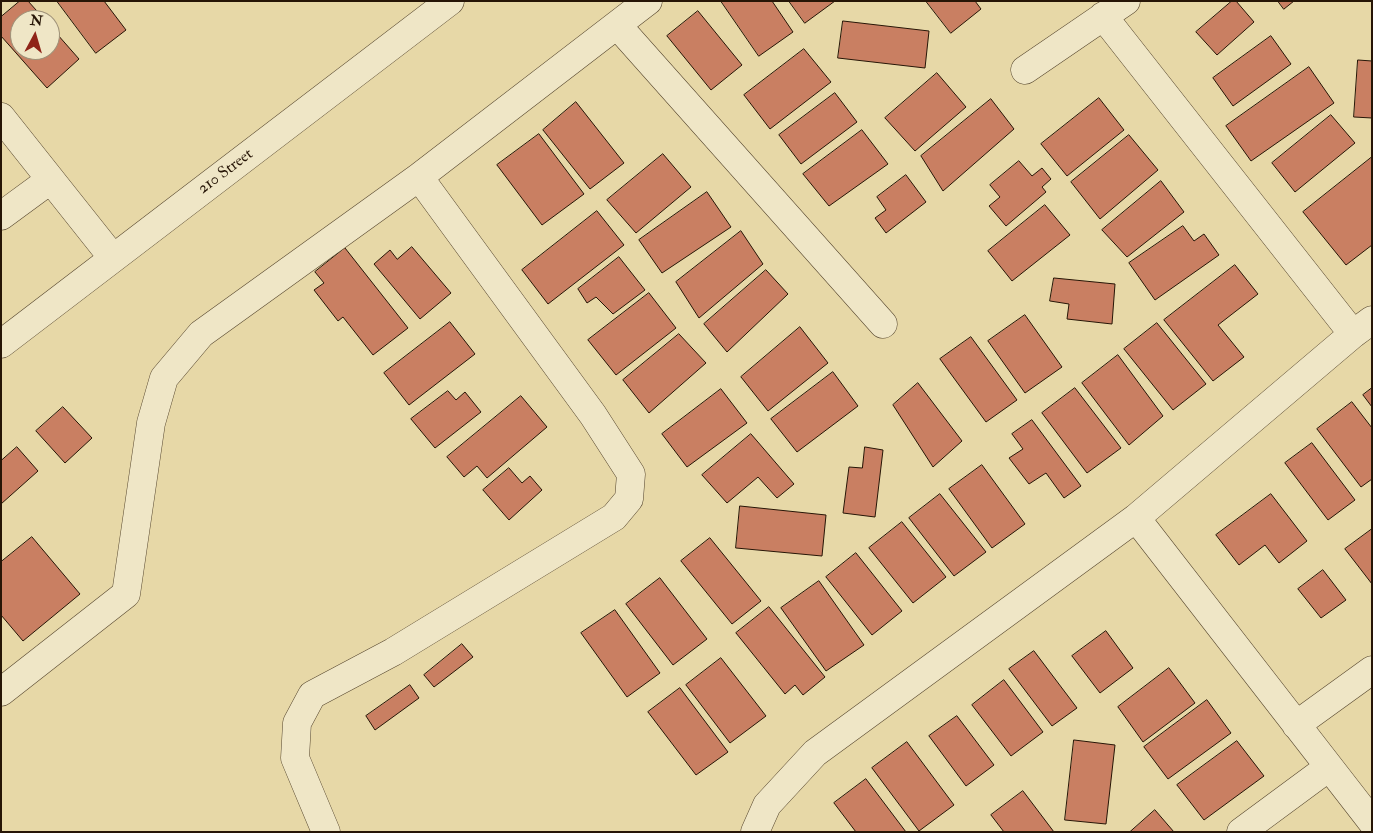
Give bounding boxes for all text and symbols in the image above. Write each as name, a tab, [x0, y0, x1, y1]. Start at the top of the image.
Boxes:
north arrow	[10, 10, 60, 60]
text: N	[29, 11, 44, 30]
street label: 210 Street	[195, 145, 257, 199]

